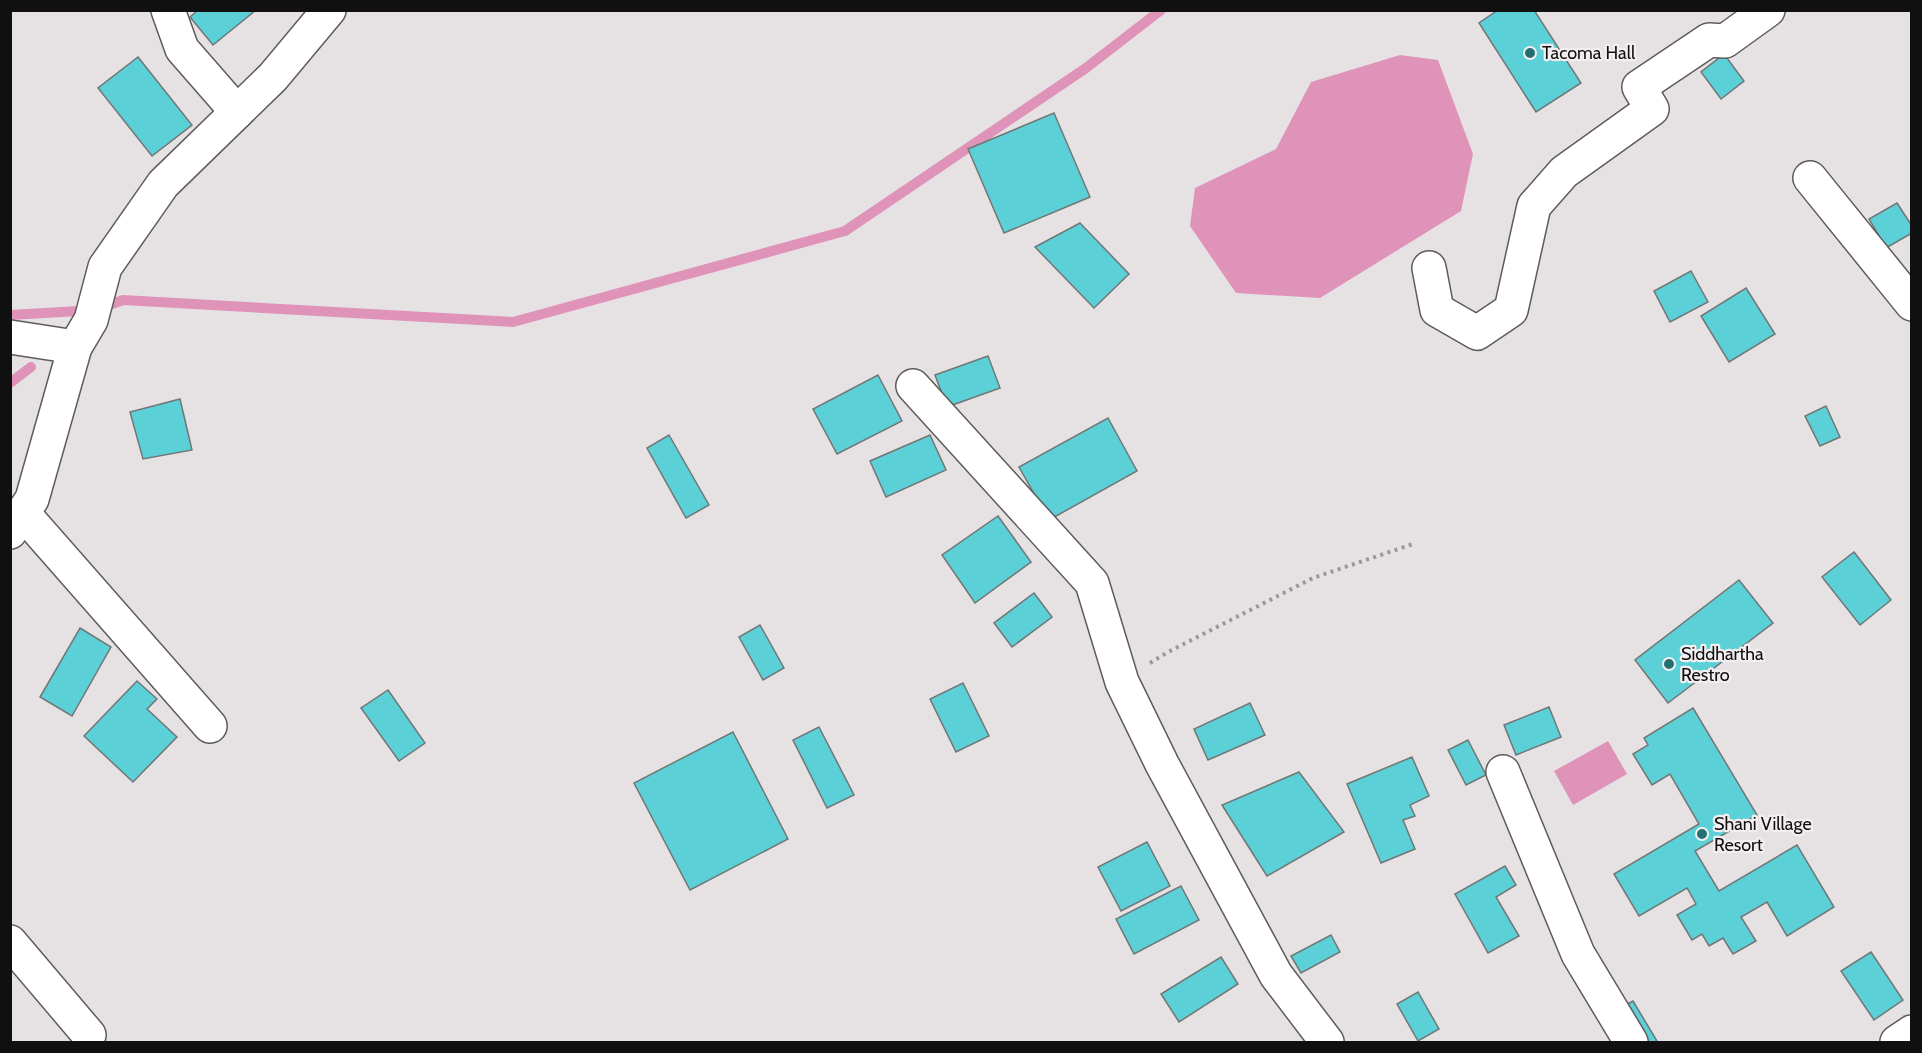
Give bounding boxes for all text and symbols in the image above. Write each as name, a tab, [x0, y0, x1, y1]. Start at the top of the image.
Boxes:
place label: Tacoma Hall	[1542, 42, 1636, 64]
marker: Tacoma Hall	[1523, 46, 1537, 60]
place label: Siddhartha Restro	[1681, 643, 1764, 686]
marker: Siddhartha Restro	[1662, 657, 1676, 671]
place label: Shani Village Resort	[1714, 813, 1812, 856]
marker: Shani Village Resort	[1695, 827, 1709, 841]

